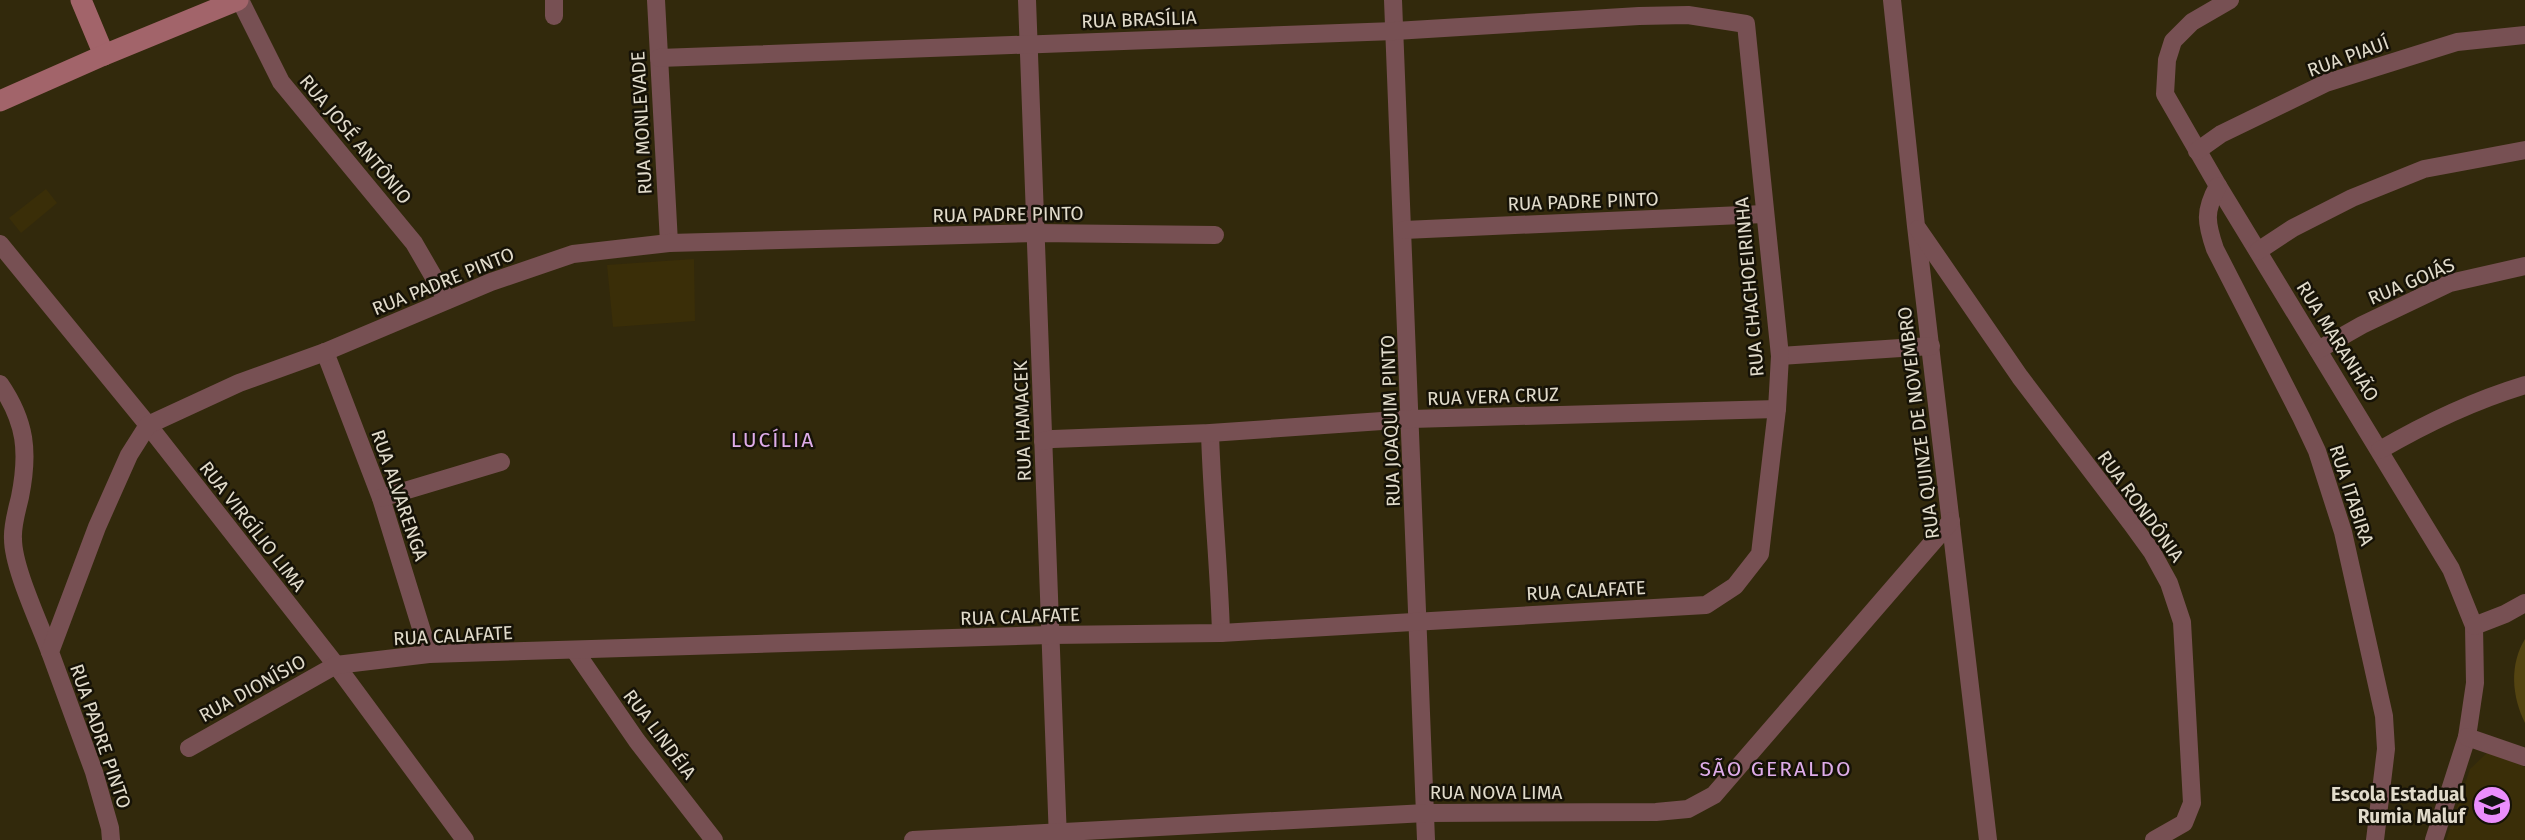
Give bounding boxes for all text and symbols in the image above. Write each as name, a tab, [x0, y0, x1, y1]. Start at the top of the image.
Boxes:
street label: RUA BRASÍLIA	[1081, 6, 1197, 33]
street label: RUA PIAUÍ	[2304, 31, 2393, 82]
street label: RUA MONLEVADE	[626, 51, 657, 195]
street label: RUA JOSÉ ANTÔNIO	[295, 70, 417, 209]
street label: RUA PADRE PINTO	[1507, 187, 1659, 216]
street label: RUA CHACHOEIRINHA	[1730, 196, 1769, 378]
street label: RUA PADRE PINTO	[932, 202, 1084, 227]
street label: RUA PADRE PINTO	[369, 242, 518, 320]
street label: RUA GOIÁS	[2365, 253, 2458, 310]
street label: RUA MARANHÃO	[2291, 277, 2384, 406]
street label: RUA QUINZE DE NOVEMBRO	[1893, 305, 1944, 541]
street label: RUA JOAQUIM PINTO	[1376, 335, 1405, 507]
street label: RUA HAMACEK	[1009, 359, 1036, 482]
street label: RUA VERA CRUZ	[1427, 383, 1560, 410]
street label: RUA ALVARENGA	[366, 427, 433, 564]
district label: LUCÍLIA	[731, 427, 815, 453]
street label: RUA ITABIRA	[2324, 442, 2379, 549]
street label: RUA RONDÔNIA	[2093, 446, 2189, 567]
street label: RUA VIRGÍLIO LIMA	[195, 457, 311, 596]
street label: RUA CALAFATE	[1526, 576, 1646, 605]
street label: RUA CALAFATE	[960, 603, 1080, 630]
street label: RUA CALAFATE	[393, 621, 513, 650]
street label: RUA DIONÍSIO	[195, 650, 310, 727]
street label: RUA PADRE PINTO	[65, 661, 136, 811]
street label: RUA LINDÉIA	[618, 685, 701, 784]
district label: SÃO GERALDO	[1700, 756, 1853, 782]
street label: RUA NOVA LIMA	[1430, 781, 1562, 804]
place label: Escola Estadual Rumia Maluf	[2331, 783, 2467, 828]
school or university icon: Escola Estadual Rumia Maluf	[2471, 784, 2513, 826]

